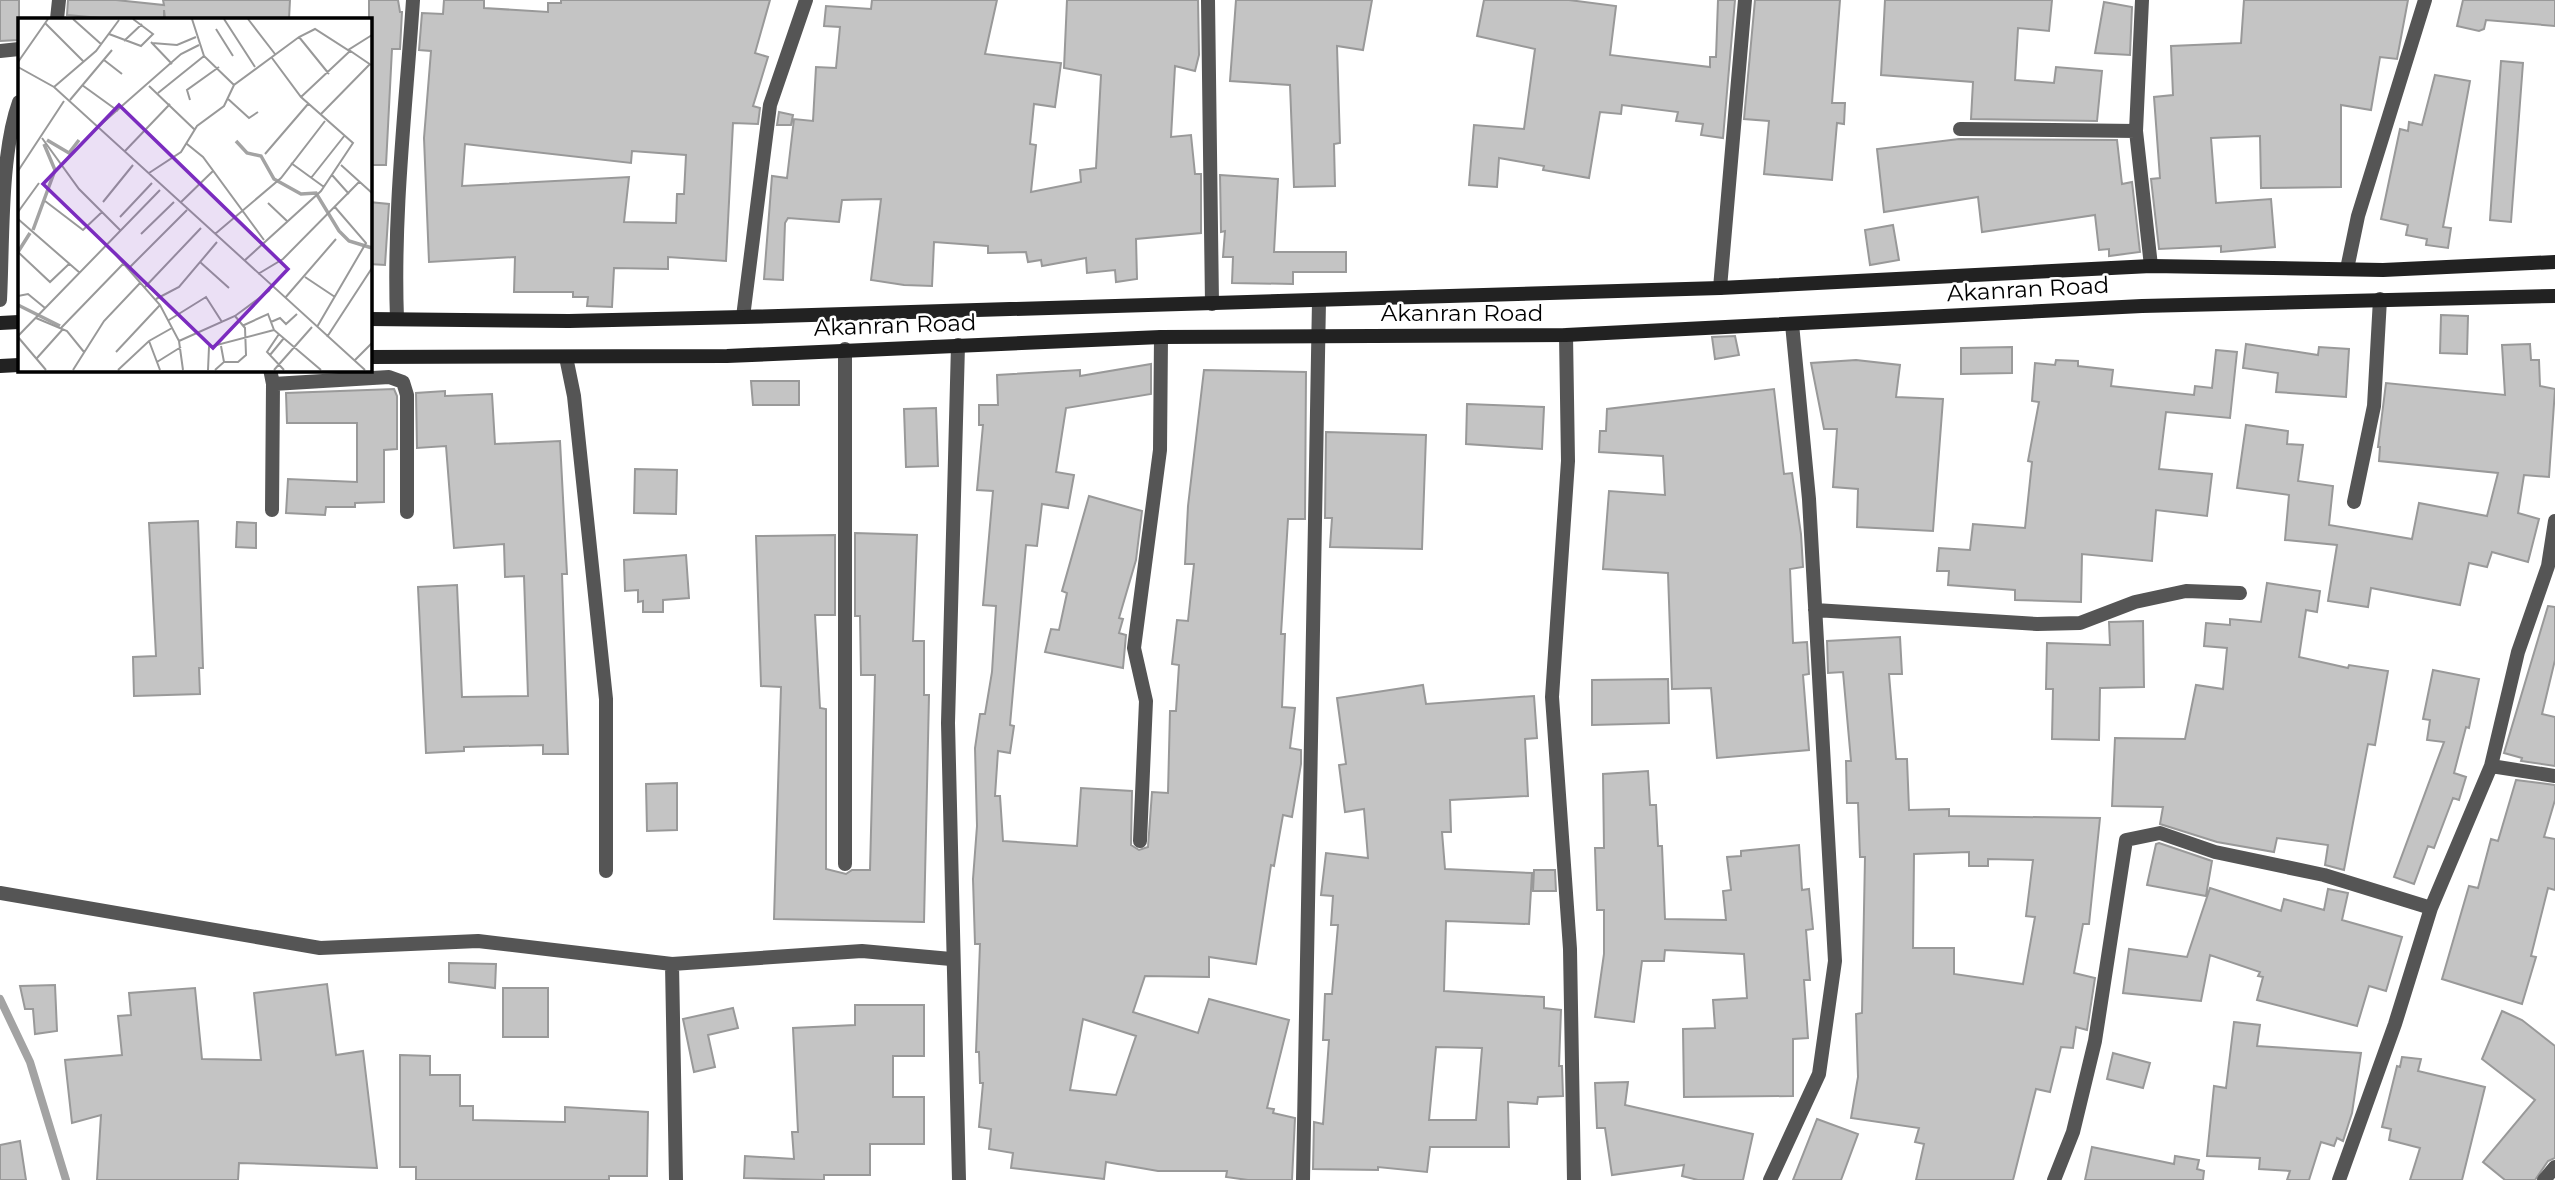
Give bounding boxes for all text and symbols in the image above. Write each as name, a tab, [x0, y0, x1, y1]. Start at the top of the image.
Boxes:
inset map	[18, 18, 371, 371]
street label: Akanran Road	[1946, 271, 2110, 307]
street label: Akanran Road	[1381, 299, 1543, 327]
street label: Akanran Road	[813, 308, 977, 342]

